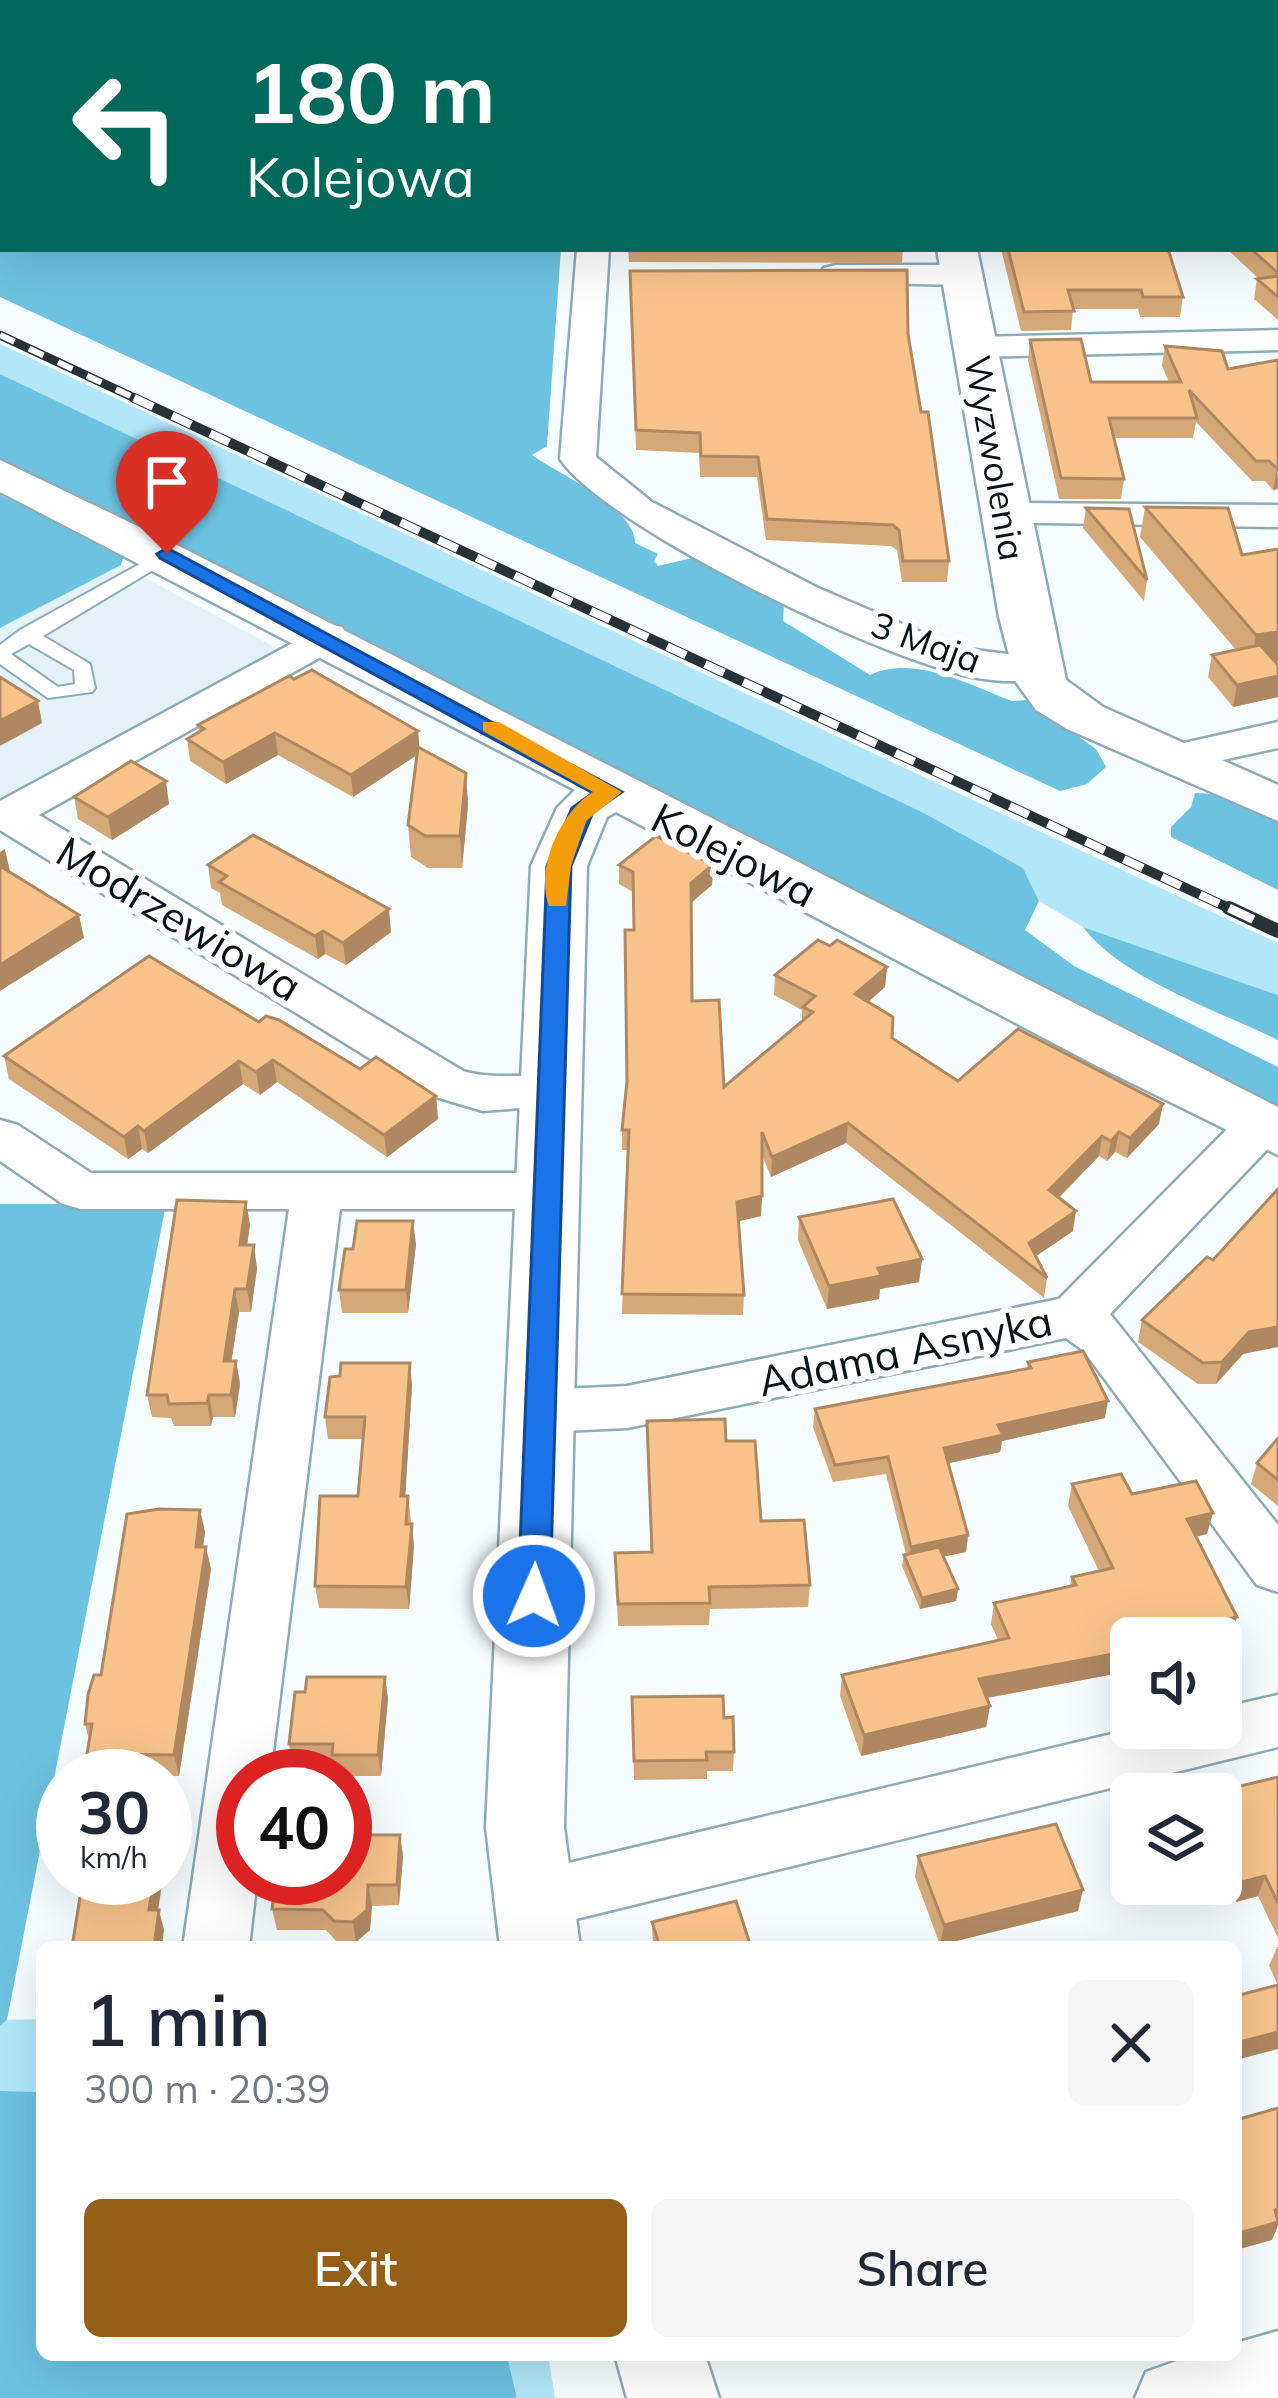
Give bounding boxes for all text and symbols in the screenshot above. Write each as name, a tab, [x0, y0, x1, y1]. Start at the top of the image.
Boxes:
text: 180 m	[246, 39, 496, 144]
icon: left	[48, 48, 204, 204]
text: Kolejowa	[246, 143, 475, 211]
street label: Wyzwolenia	[955, 352, 1036, 564]
pin	[116, 431, 218, 554]
icon: arrive	[134, 449, 200, 515]
street label: 3 Maja	[865, 601, 987, 682]
street label: Kolejowa	[643, 791, 826, 919]
street label: Modrzewiowa	[47, 825, 311, 1012]
street label: Adama Asnyka	[753, 1294, 1057, 1408]
position arrow	[471, 1533, 597, 1659]
map controls	[1110, 1617, 1242, 1905]
button: sound	[1110, 1617, 1242, 1749]
speed limit sign: 40	[216, 1749, 372, 1905]
button: layers	[1110, 1773, 1242, 1905]
text: 30	[78, 1774, 150, 1849]
text: km/h	[80, 1838, 148, 1876]
text: 1 min	[84, 1974, 271, 2064]
button: close	[1068, 1980, 1194, 2106]
text: 300 m · 20:39	[84, 2064, 330, 2113]
button: Exit	[84, 2199, 627, 2337]
button: Share	[651, 2199, 1194, 2337]

